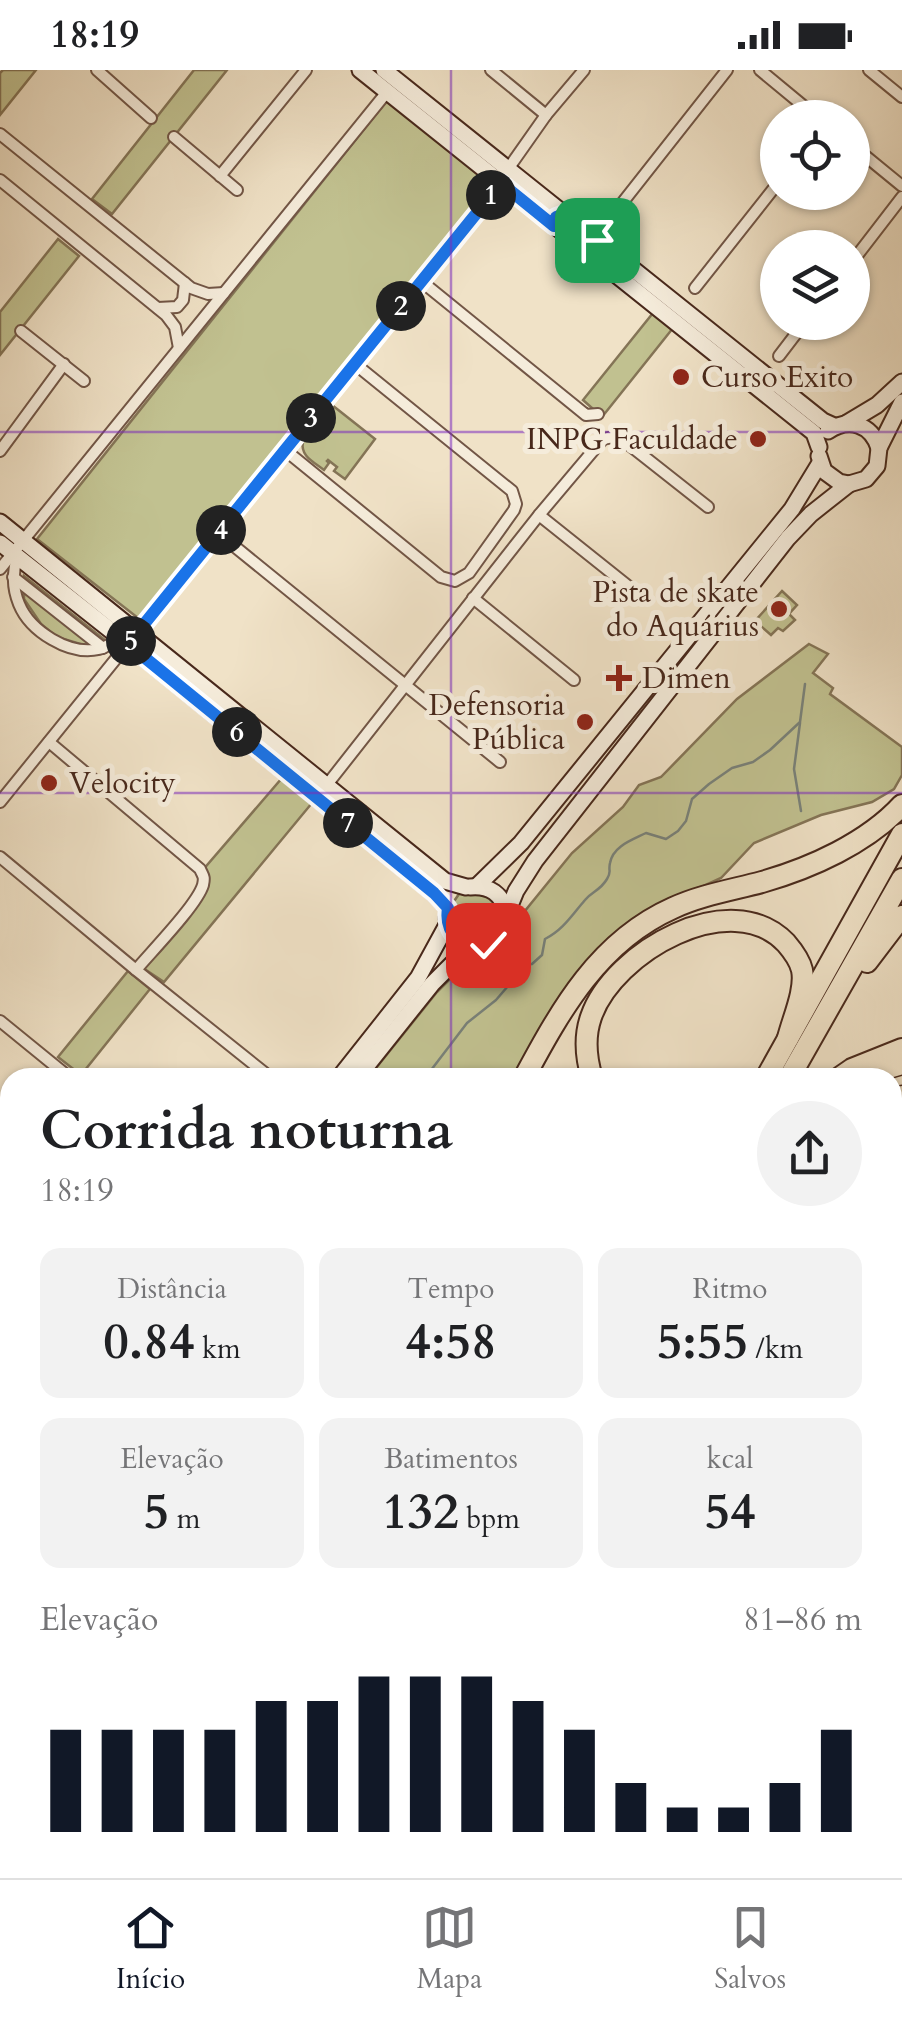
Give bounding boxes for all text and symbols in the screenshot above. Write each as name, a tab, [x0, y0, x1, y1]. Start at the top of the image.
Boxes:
text: 18:19	[50, 9, 139, 61]
map controls	[760, 100, 870, 340]
button: locate	[760, 100, 870, 210]
pin: 1	[466, 170, 516, 220]
text: 1	[484, 176, 498, 214]
pin	[555, 198, 640, 283]
icon: arrive	[570, 213, 625, 268]
button: layers	[760, 230, 870, 340]
pin: 2	[376, 281, 426, 331]
text: 2	[394, 287, 408, 325]
place label: Curso Exito	[701, 357, 853, 398]
marker: Curso Exito	[670, 366, 692, 388]
pin: 3	[286, 393, 336, 443]
text: 3	[304, 399, 318, 437]
place label: INPG Faculdade	[526, 419, 738, 460]
marker: INPG Faculdade	[747, 428, 769, 450]
pin: 4	[196, 505, 246, 555]
text: 4	[214, 511, 228, 549]
place label: Pista de skate do Aquárius	[592, 572, 759, 647]
marker: Pista de skate do Aquárius	[768, 598, 790, 620]
pin: 5	[106, 616, 156, 666]
text: 5	[124, 622, 138, 660]
place label: Dimen	[642, 658, 731, 699]
marker: Dimen	[606, 665, 632, 691]
place label: Defensoria Pública	[429, 685, 565, 760]
pin: 6	[212, 707, 262, 757]
marker: Defensoria Pública	[574, 711, 596, 733]
text: 6	[230, 713, 244, 751]
place label: Velocity	[69, 763, 176, 804]
marker: Velocity	[38, 772, 60, 794]
pin: 7	[323, 798, 373, 848]
text: 7	[341, 804, 355, 842]
pin	[446, 903, 531, 988]
icon: check	[461, 918, 516, 973]
text: Corrida noturna	[40, 1094, 453, 1168]
button: share	[757, 1101, 862, 1206]
text: 18:19	[40, 1169, 114, 1213]
text: Distância	[117, 1270, 227, 1308]
text: Tempo	[408, 1270, 494, 1308]
text: Ritmo	[693, 1270, 767, 1308]
text: 0.84	[103, 1308, 195, 1376]
text: 4:58	[405, 1308, 497, 1376]
text: 5:55	[657, 1308, 748, 1376]
text: km	[195, 1330, 241, 1368]
text: /km	[748, 1330, 803, 1368]
text: Elevação	[120, 1440, 224, 1478]
text: Batimentos	[384, 1440, 518, 1478]
text: kcal	[707, 1440, 753, 1478]
text: 5	[144, 1478, 169, 1546]
text: 132	[382, 1478, 459, 1546]
text: 54	[704, 1478, 756, 1546]
text: m	[169, 1500, 200, 1538]
text: bpm	[459, 1500, 520, 1538]
text: Elevação	[40, 1598, 158, 1642]
text: 81–86 m	[743, 1598, 862, 1642]
tab: Início	[116, 1900, 185, 1998]
tab: Mapa	[417, 1900, 482, 1998]
tab: Salvos	[714, 1900, 786, 1998]

